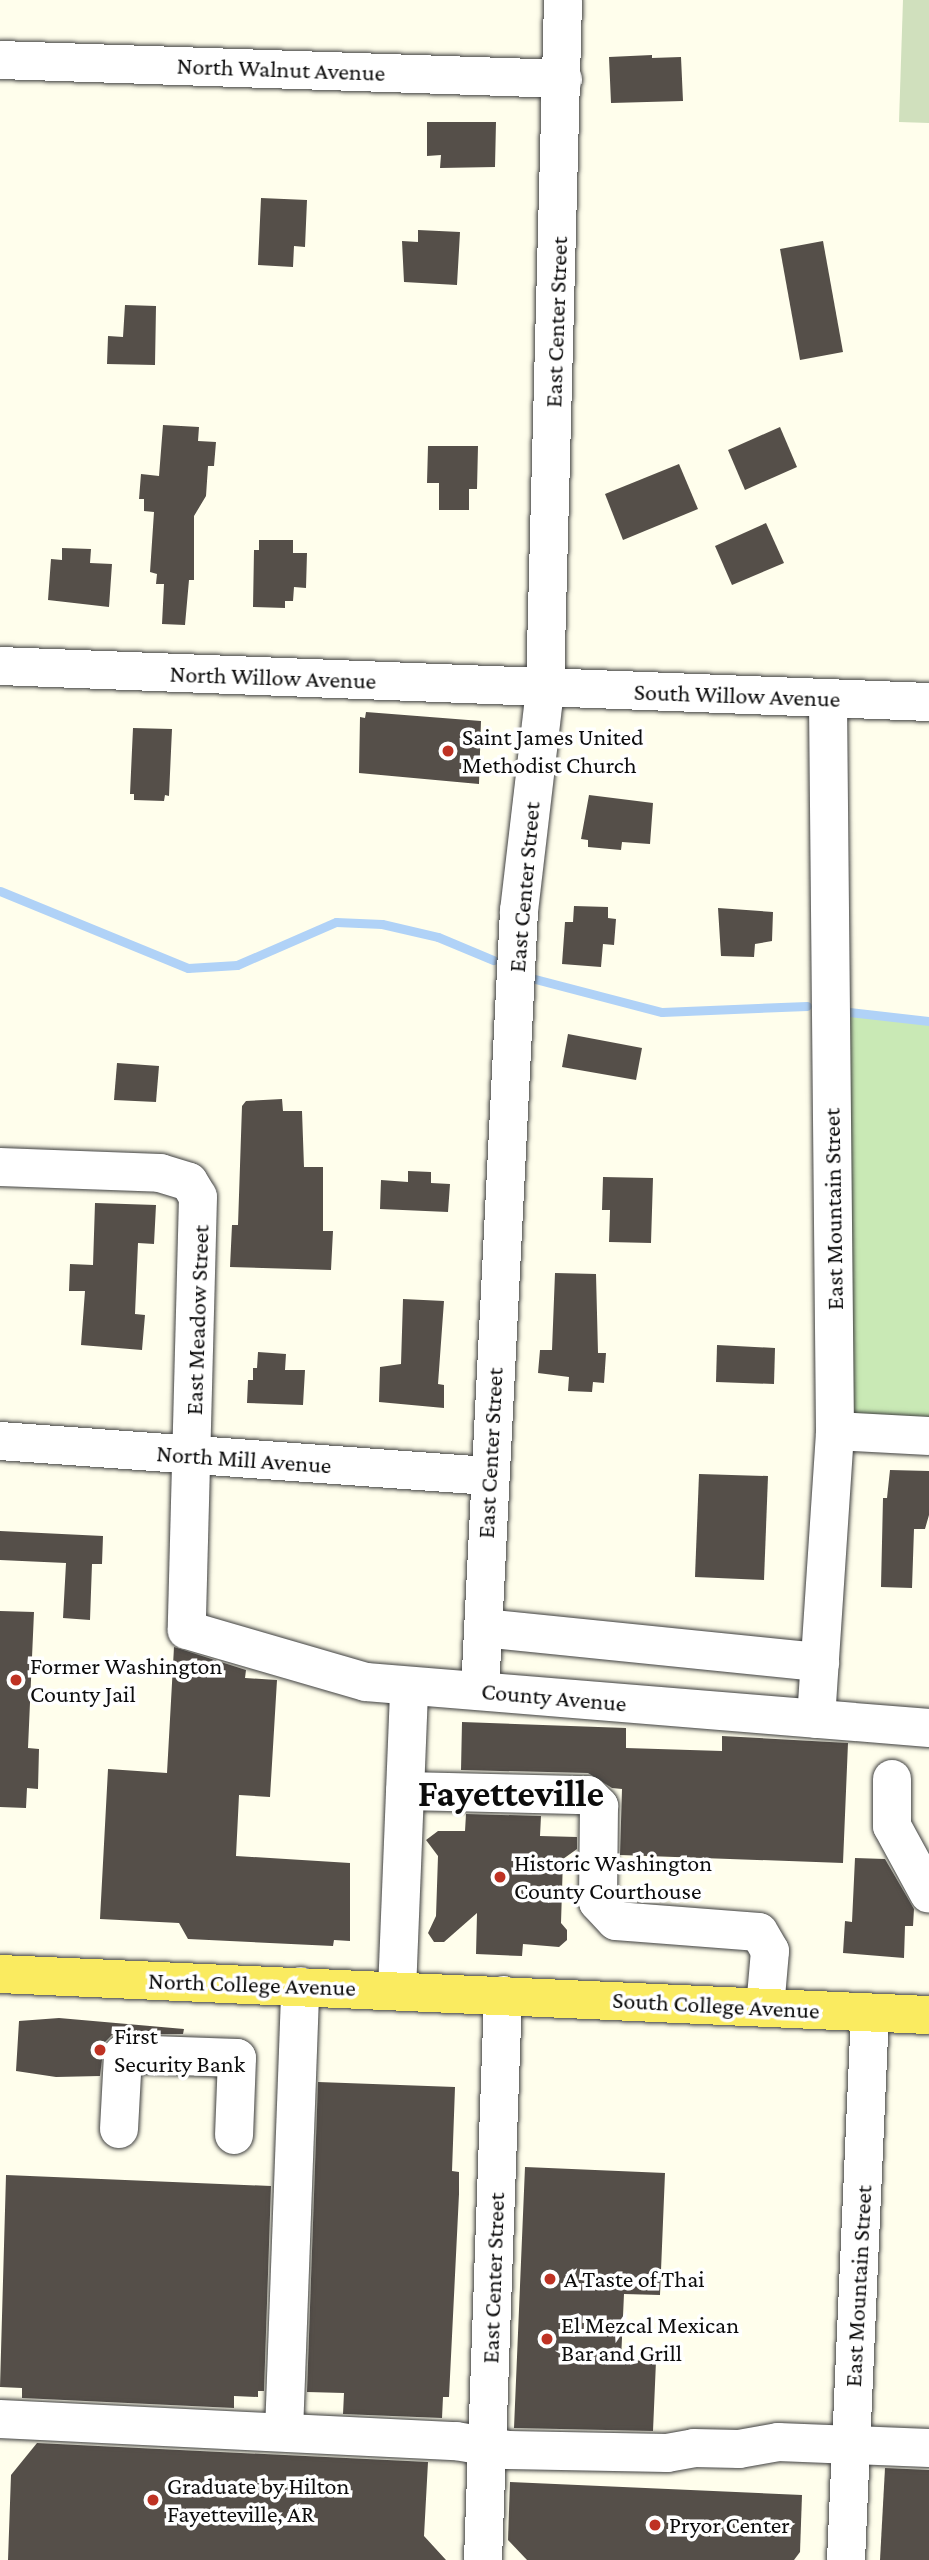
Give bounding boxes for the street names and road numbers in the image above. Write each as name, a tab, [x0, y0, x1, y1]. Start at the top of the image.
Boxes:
street label: North Walnut Avenue	[176, 51, 386, 87]
street label: East Center Street	[539, 236, 573, 408]
street label: North Willow Avenue	[169, 659, 377, 695]
street label: South Willow Avenue	[633, 677, 841, 713]
street label: East Center Street	[502, 801, 546, 973]
street label: East Mountain Street	[817, 1108, 849, 1310]
street label: East Meadow Street	[179, 1224, 215, 1416]
street label: East Center Street	[471, 1367, 509, 1539]
street label: North Mill Avenue	[156, 1439, 332, 1479]
street label: County Avenue	[480, 1676, 628, 1718]
street label: North College Avenue	[148, 1966, 356, 2002]
street label: South College Avenue	[612, 1985, 820, 2025]
street label: East Mountain Street	[838, 2184, 878, 2388]
street label: East Center Street	[476, 2192, 510, 2364]

